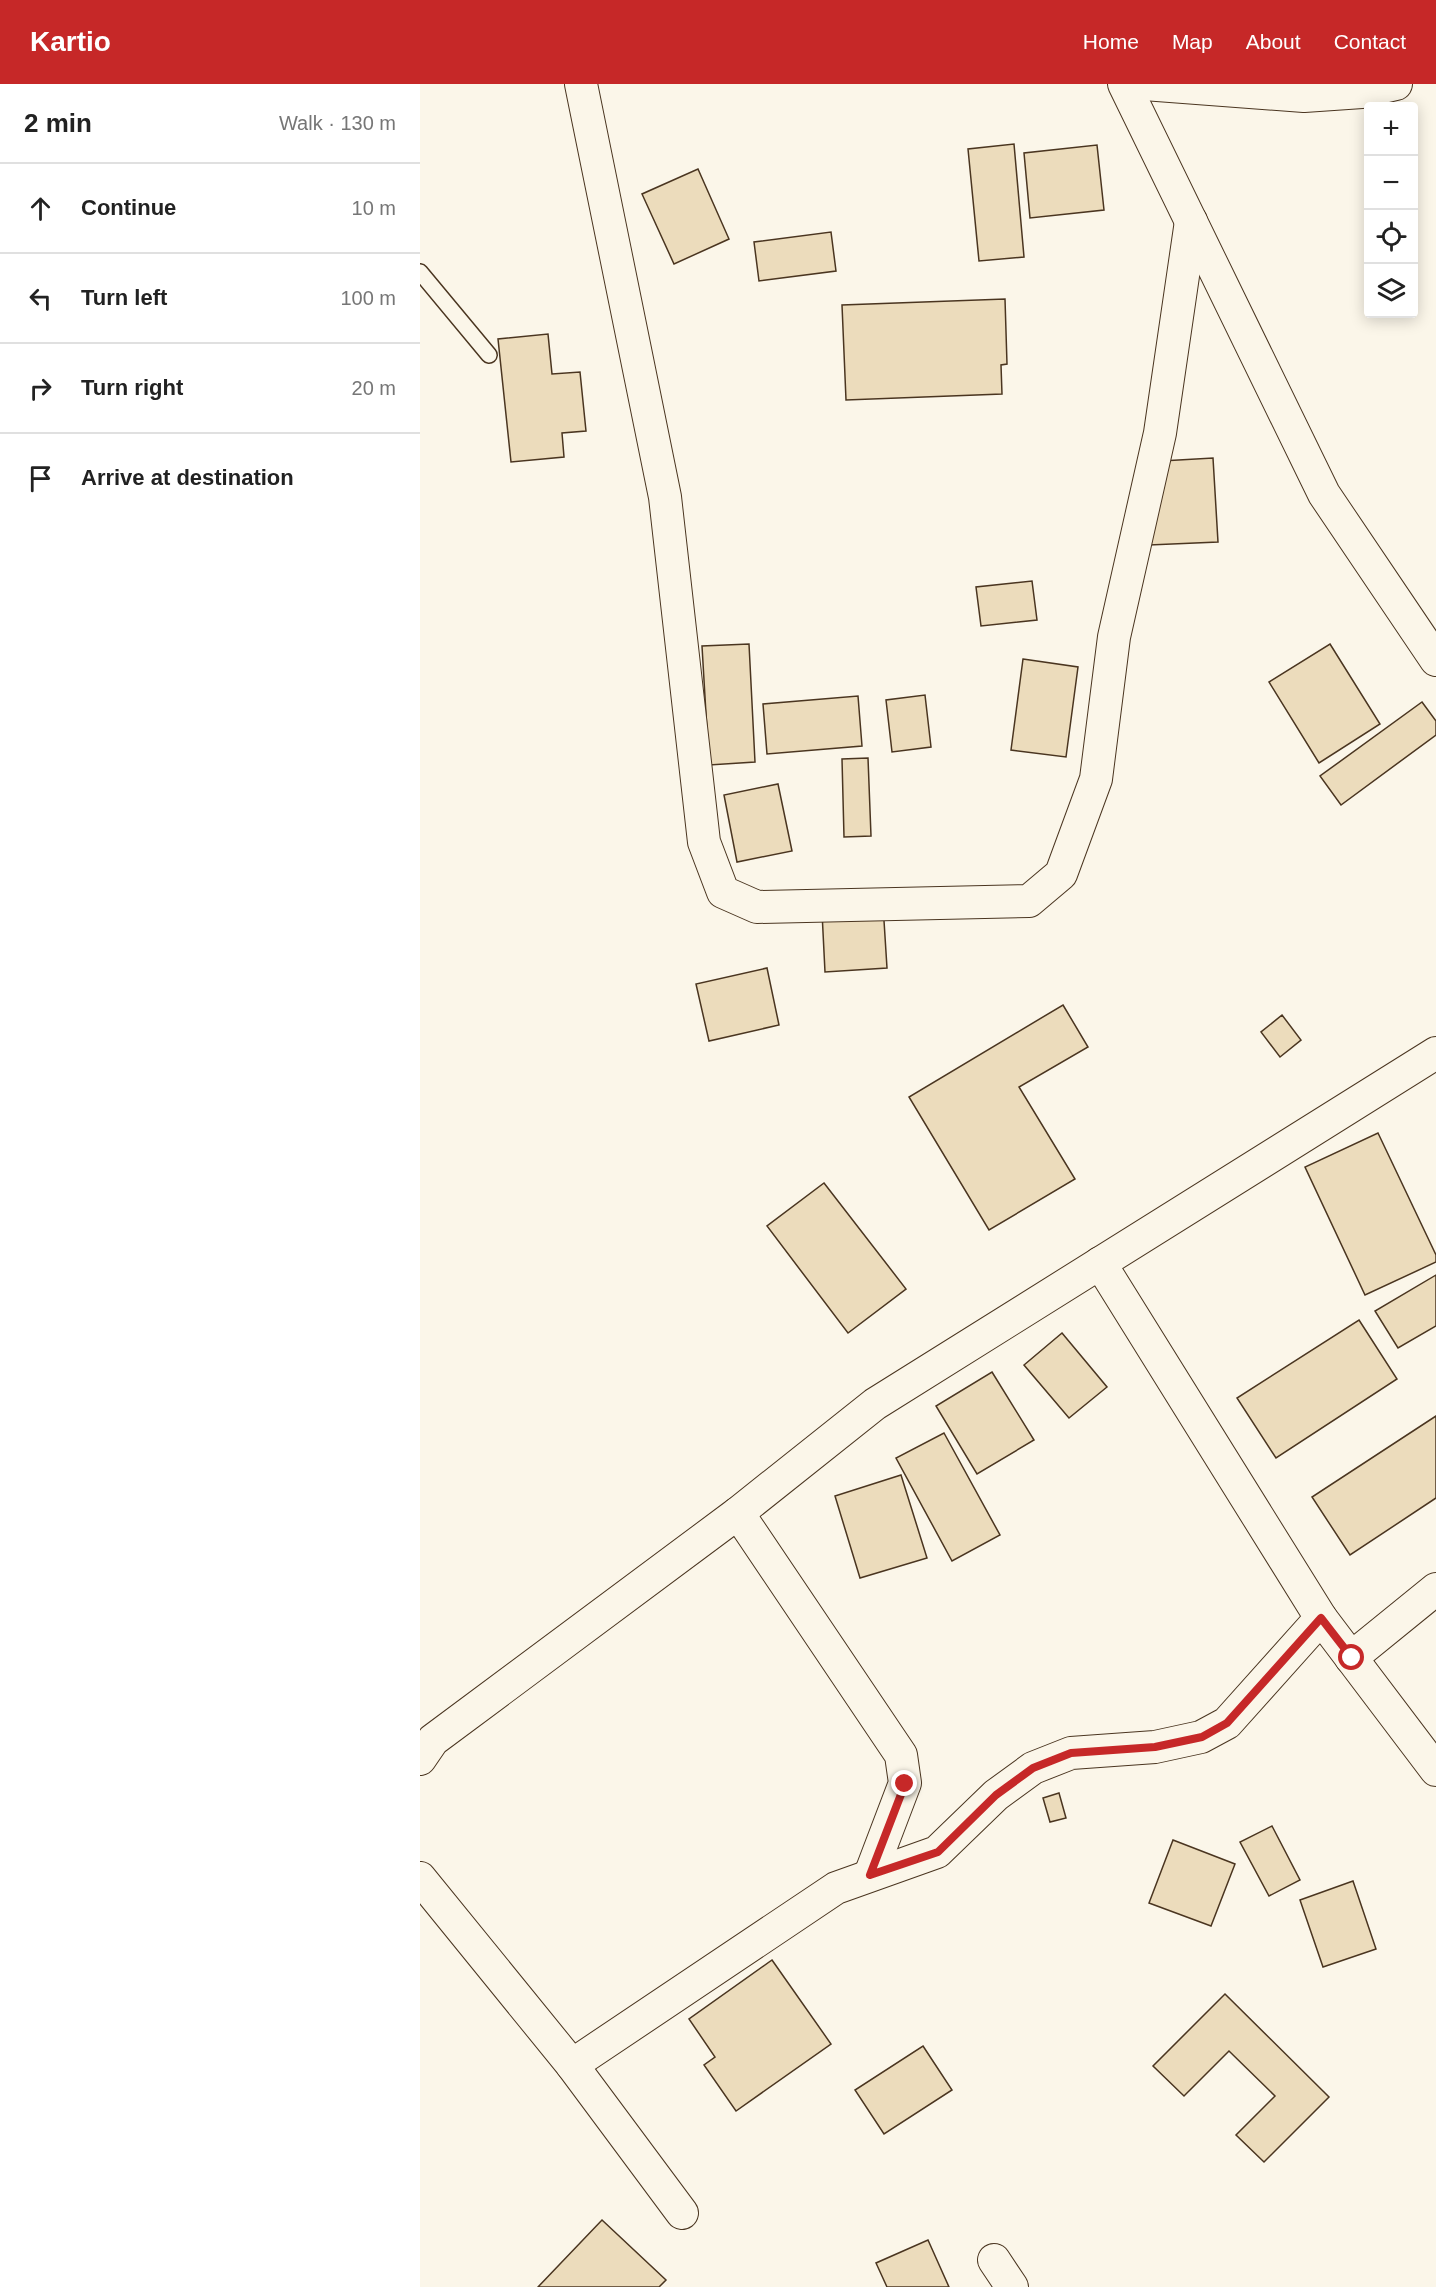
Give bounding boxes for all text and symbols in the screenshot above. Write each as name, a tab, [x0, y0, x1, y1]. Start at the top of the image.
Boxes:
text: Kartio	[30, 26, 111, 57]
text: Home	[1083, 30, 1139, 53]
text: Map	[1172, 30, 1213, 53]
text: About	[1246, 30, 1301, 53]
text: Contact	[1334, 30, 1406, 53]
map controls	[1364, 102, 1418, 318]
button: +	[1364, 102, 1418, 156]
text: 2 min	[24, 108, 92, 138]
text: Walk · 130 m	[279, 112, 396, 134]
button: −	[1364, 156, 1418, 210]
icon: ahead	[24, 192, 57, 225]
text: Continue	[81, 195, 176, 220]
text: 10 m	[352, 197, 396, 219]
button: locate	[1364, 210, 1418, 264]
button: layers	[1364, 264, 1418, 318]
icon: left	[24, 282, 57, 315]
text: Turn left	[81, 285, 167, 310]
text: 100 m	[340, 287, 396, 309]
icon: right	[24, 372, 57, 405]
text: Turn right	[81, 375, 183, 400]
text: 20 m	[352, 377, 396, 399]
icon: arrive	[24, 462, 57, 495]
text: Arrive at destination	[81, 465, 294, 490]
route start	[1338, 1644, 1364, 1670]
route end	[891, 1770, 917, 1796]

